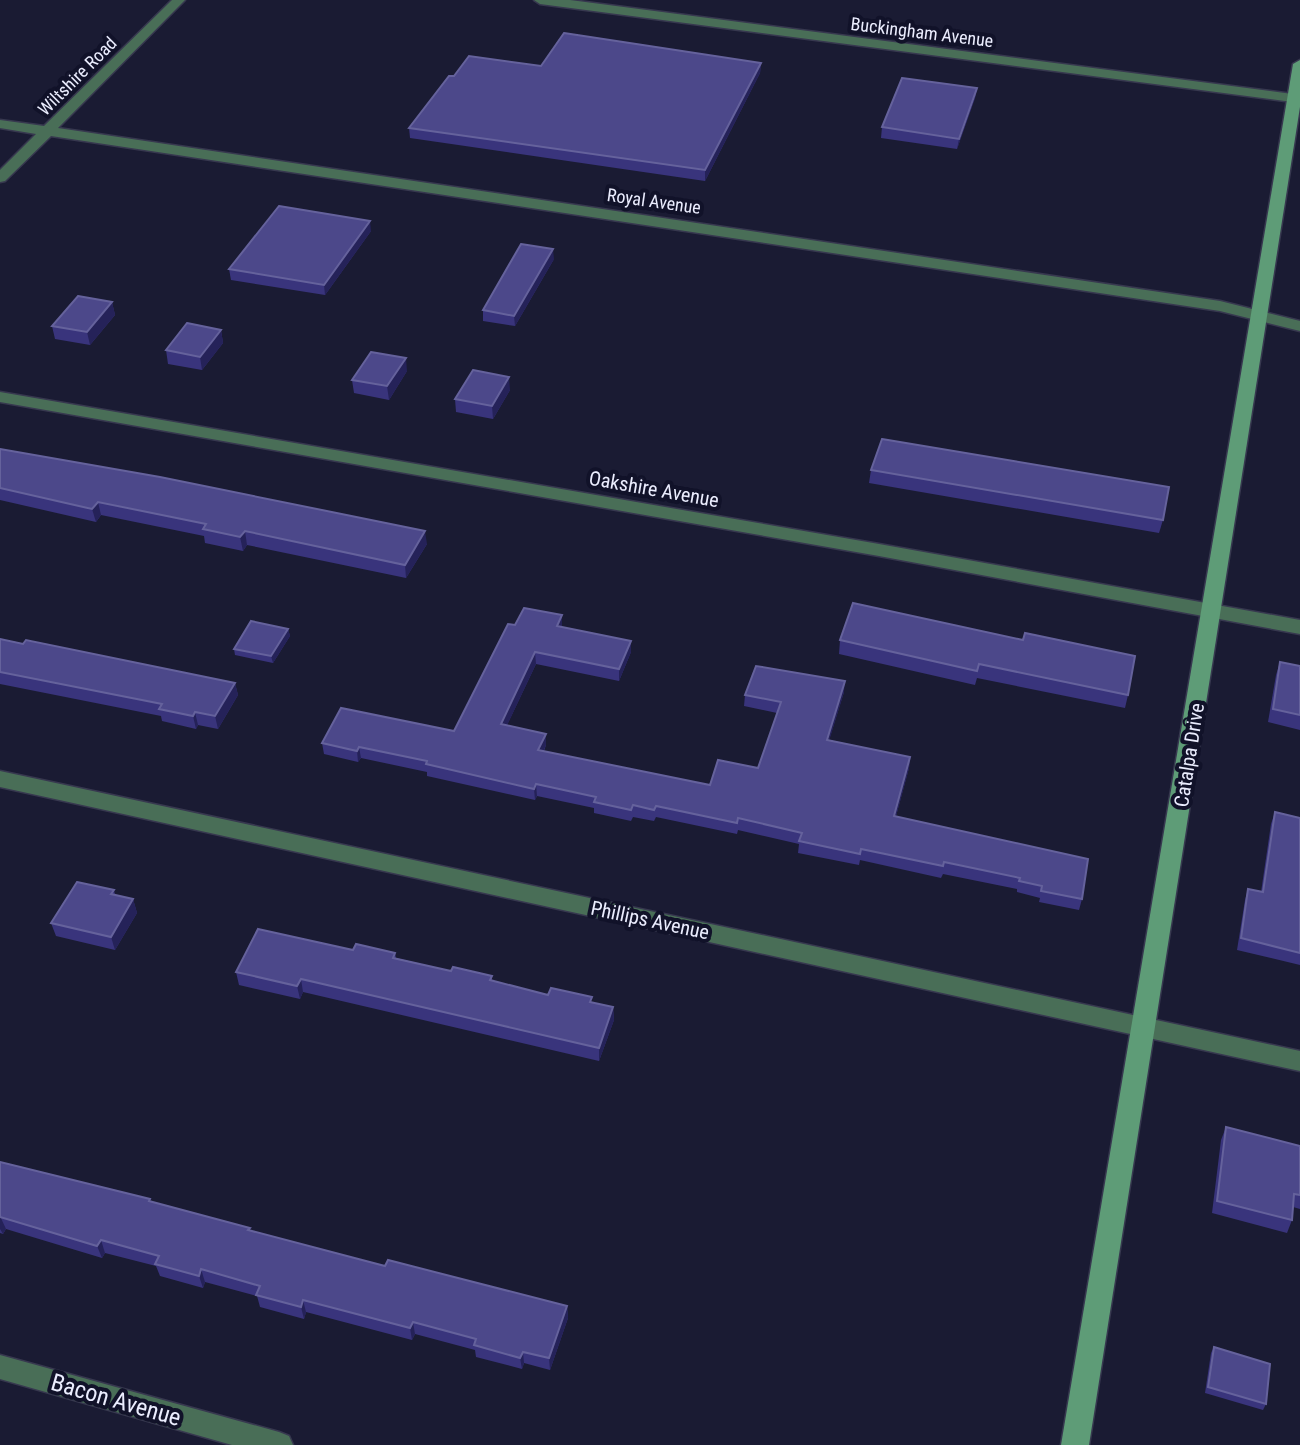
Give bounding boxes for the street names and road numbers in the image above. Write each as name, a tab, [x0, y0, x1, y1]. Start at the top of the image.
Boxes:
street label: Buckingham Avenue	[850, 13, 994, 51]
street label: Wiltshire Road	[33, 32, 121, 120]
street label: Royal Avenue	[606, 184, 702, 218]
street label: Oakshire Avenue	[587, 466, 721, 512]
street label: Catalpa Drive	[1169, 701, 1209, 809]
street label: Phillips Avenue	[589, 896, 711, 944]
street label: Bacon Avenue	[48, 1368, 184, 1432]

